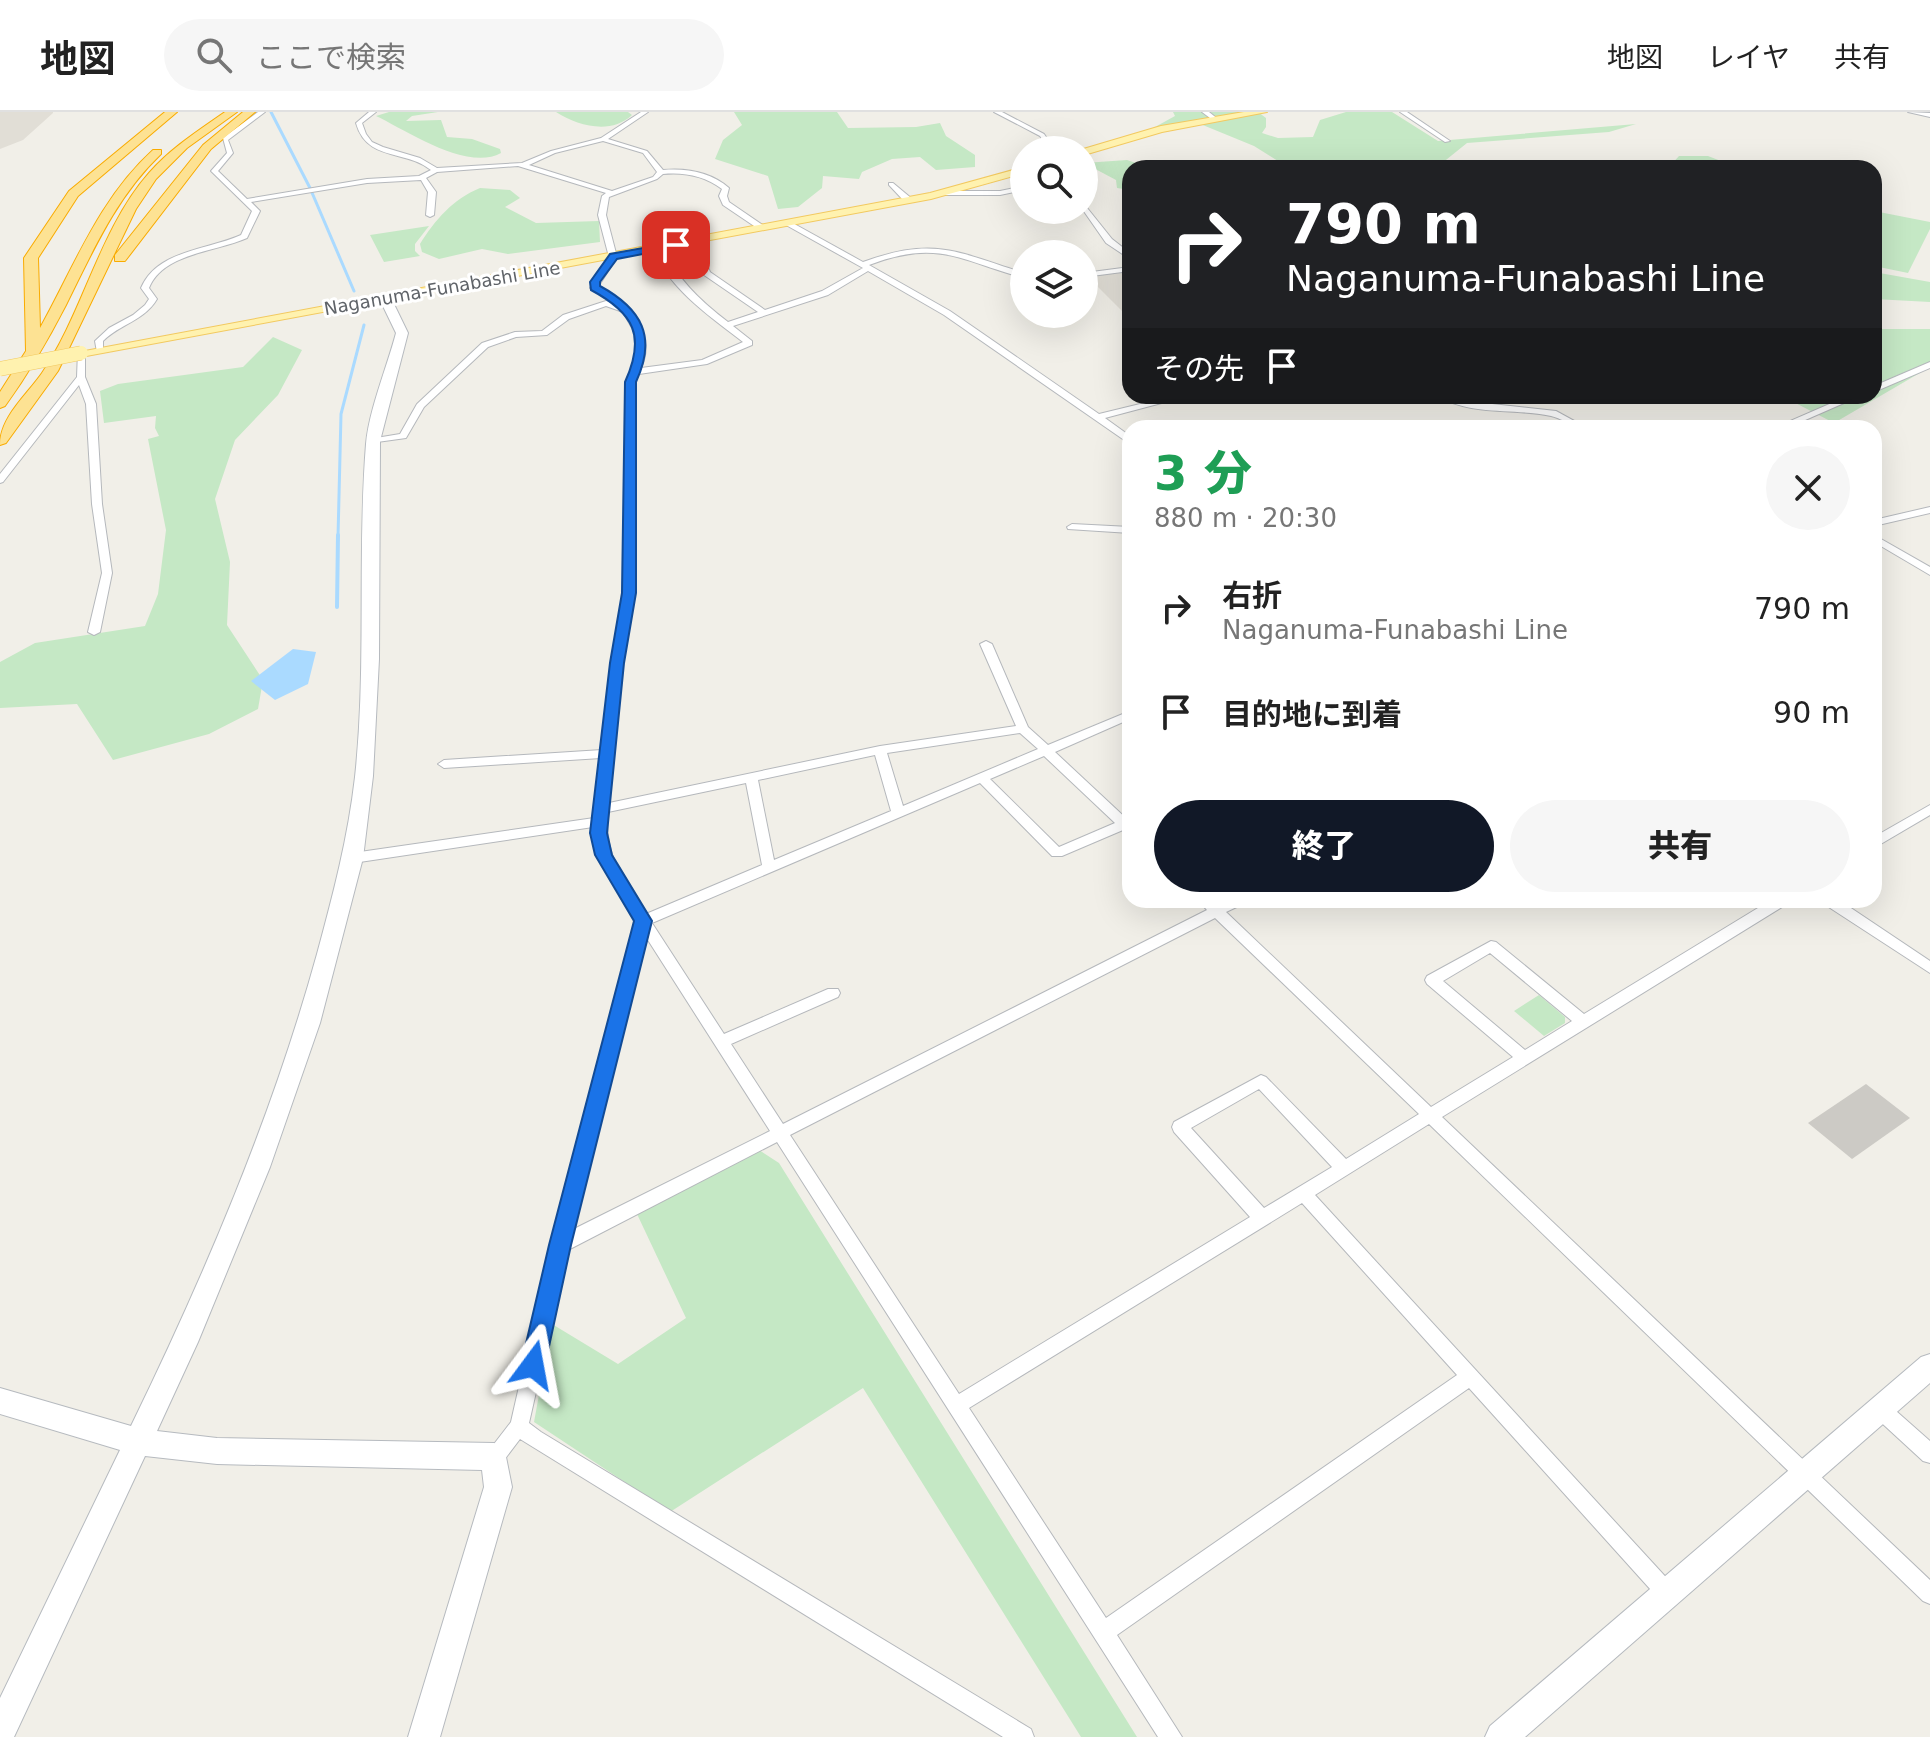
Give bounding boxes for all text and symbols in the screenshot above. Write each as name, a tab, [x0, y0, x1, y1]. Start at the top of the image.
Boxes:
search box	[164, 19, 724, 91]
icon: search	[192, 33, 236, 77]
text: 地図	[40, 37, 116, 81]
text: ここで検索	[256, 40, 406, 75]
text: 地図	[1607, 41, 1663, 74]
text: レイヤ	[1707, 41, 1790, 74]
text: 共有	[1834, 41, 1890, 74]
map controls	[1010, 136, 1098, 328]
button: search	[1010, 136, 1098, 224]
text: 790 m	[1286, 191, 1481, 256]
icon: right	[1154, 192, 1258, 296]
pin	[642, 211, 710, 279]
icon: arrive	[654, 223, 698, 267]
button: layers	[1010, 240, 1098, 328]
street label: Naganuma-Funabashi Line	[322, 257, 562, 319]
text: Naganuma-Funabashi Line	[1286, 258, 1765, 299]
icon: arrive	[1260, 344, 1304, 388]
text: その先	[1154, 351, 1244, 386]
text: 3 分	[1154, 445, 1252, 501]
button: close	[1766, 446, 1850, 530]
text: 880 m · 20:30	[1154, 503, 1337, 533]
text: 右折	[1222, 578, 1282, 613]
icon: right	[1154, 586, 1198, 630]
text: 790 m	[1754, 591, 1850, 626]
text: Naganuma-Funabashi Line	[1222, 615, 1568, 645]
icon: arrive	[1154, 690, 1198, 734]
text: 90 m	[1773, 695, 1850, 730]
text: 目的地に到着	[1222, 697, 1402, 732]
button: 終了	[1154, 800, 1494, 892]
button: 共有	[1510, 800, 1850, 892]
position arrow	[491, 1323, 575, 1407]

